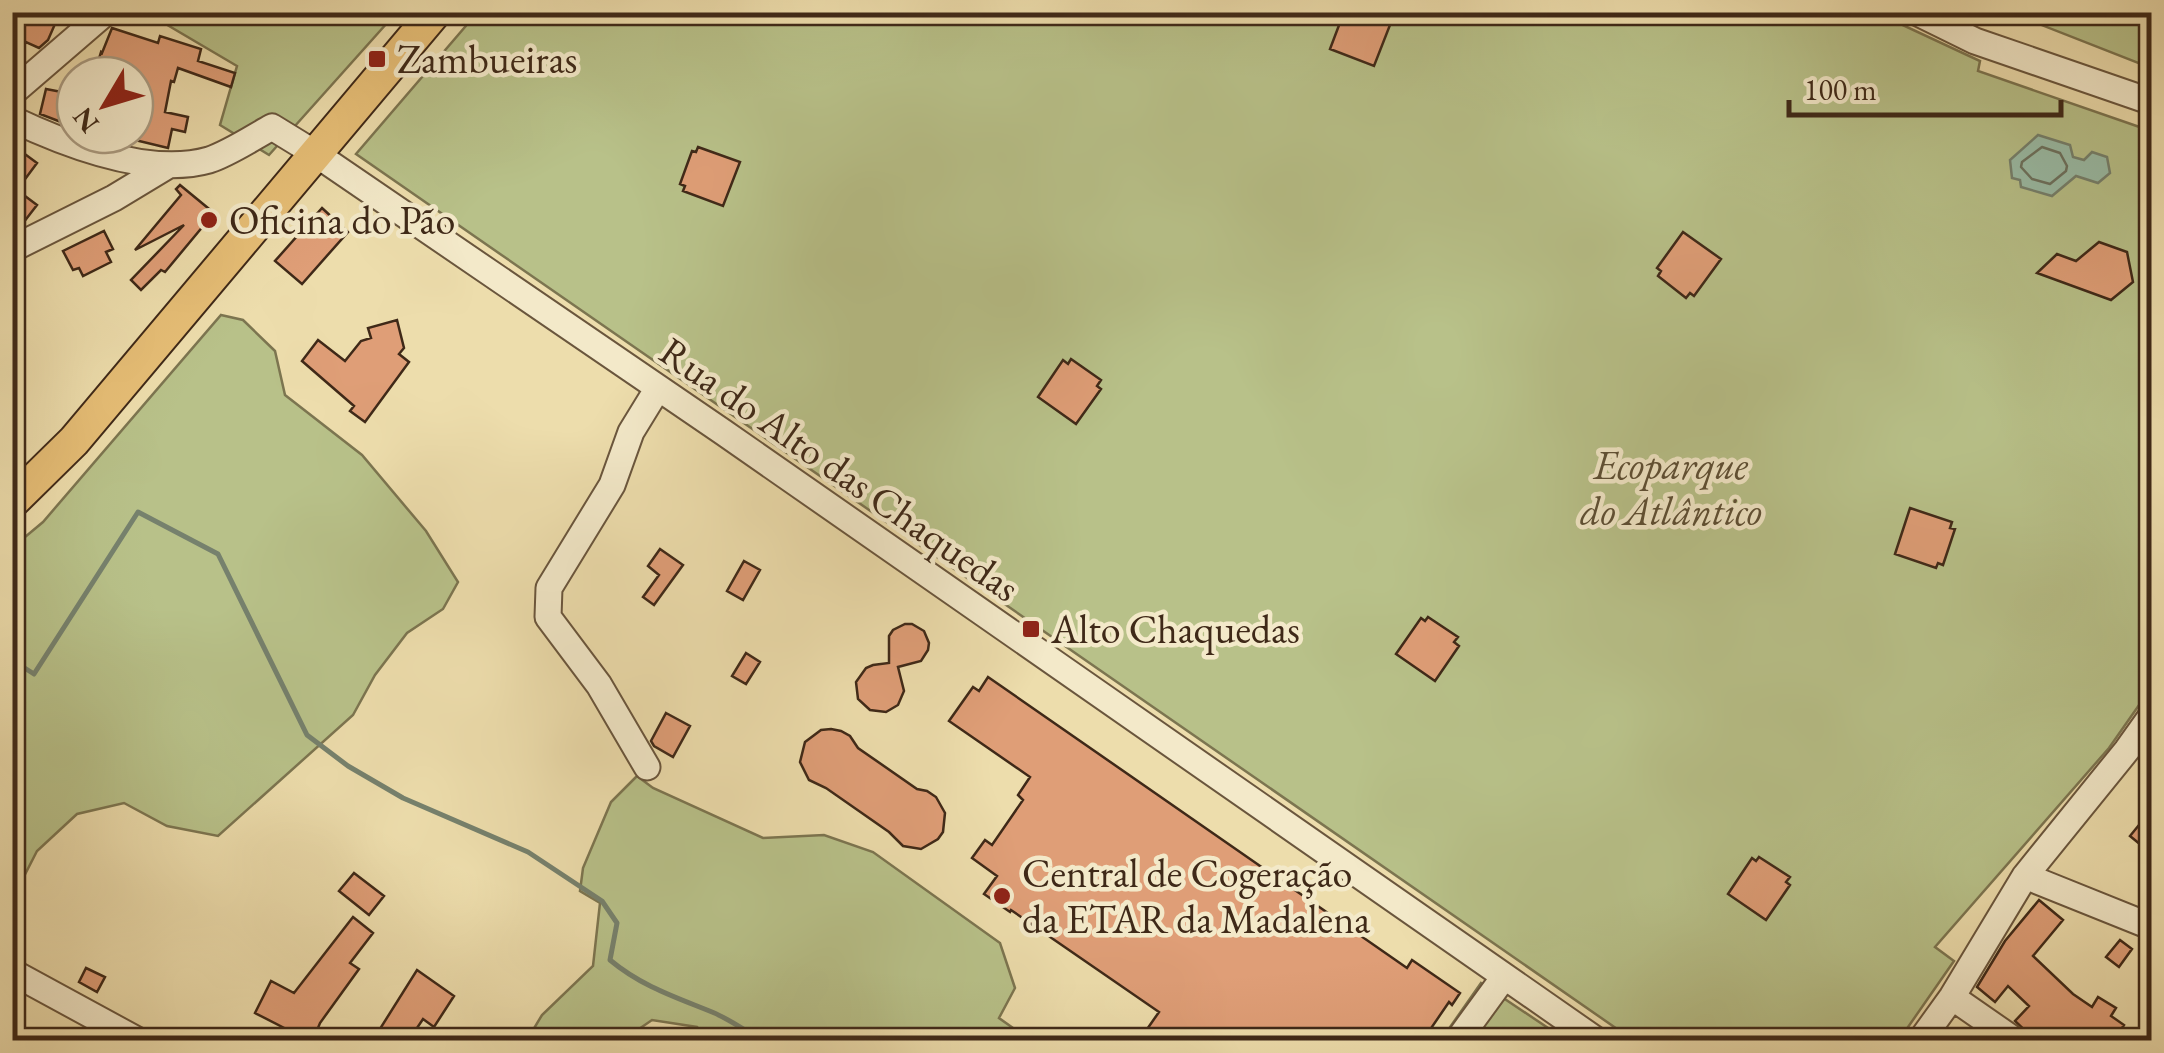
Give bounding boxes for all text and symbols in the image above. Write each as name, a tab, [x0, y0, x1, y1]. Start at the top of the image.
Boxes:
place label: Zambueiras	[397, 33, 578, 85]
marker: Zambueiras	[366, 48, 388, 70]
north arrow	[55, 55, 155, 155]
scale bar	[1789, 55, 2062, 117]
text: 100 m	[1804, 70, 1877, 109]
text: N	[64, 100, 106, 140]
place label: Oficina do Pão	[229, 194, 455, 246]
marker: Oficina do Pão	[198, 209, 220, 231]
street label: Rua do Alto das Chaquedas	[650, 325, 1030, 613]
park label: Ecoparque do Atlântico	[1580, 439, 1762, 537]
place label: Alto Chaquedas	[1050, 603, 1300, 655]
marker: Alto Chaquedas	[1020, 618, 1042, 640]
place label: Central de Cogeração da ETAR da Madalena	[1022, 847, 1370, 945]
marker: Central de Cogeração da ETAR da Madalena	[991, 885, 1013, 907]

